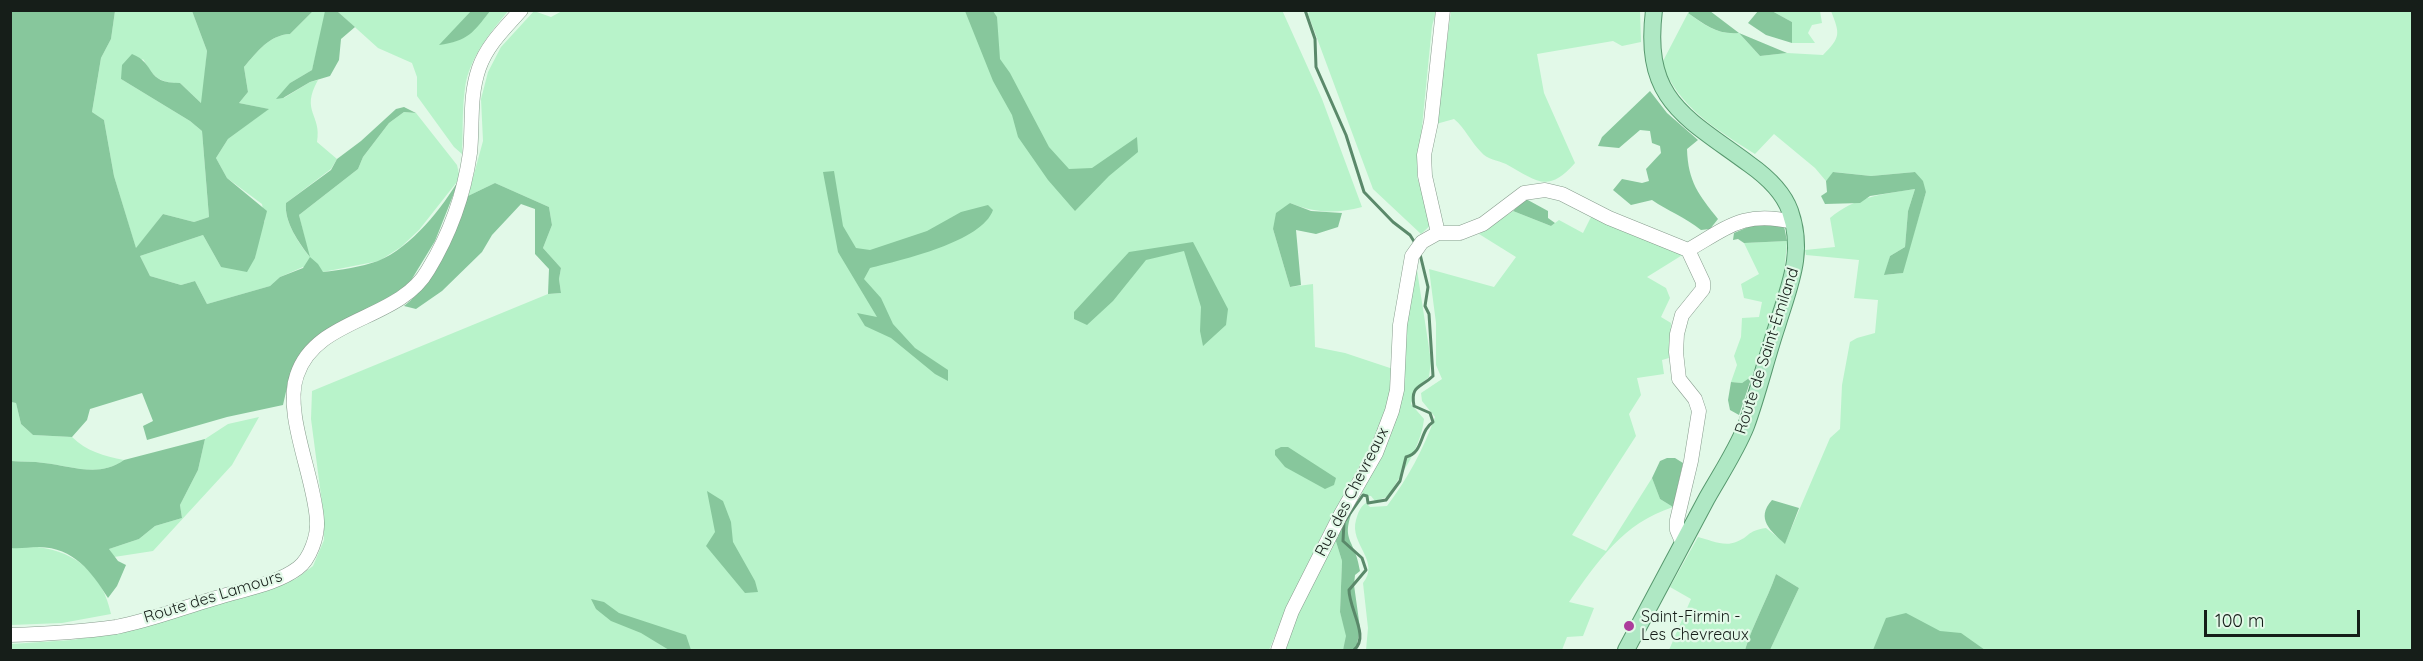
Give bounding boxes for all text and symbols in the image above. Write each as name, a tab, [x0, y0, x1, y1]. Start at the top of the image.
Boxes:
street label: Route de Saint-Émiland	[1731, 265, 1803, 437]
street label: Rue des Chevreaux	[1311, 424, 1393, 560]
street label: Route des Lamours	[141, 567, 285, 627]
scale bar	[2207, 598, 2363, 636]
place label: Saint-Firmin - Les Chevreaux	[1641, 607, 1749, 645]
text: 100 m	[2215, 609, 2264, 632]
marker: Saint-Firmin - Les Chevreaux	[1622, 619, 1636, 633]

